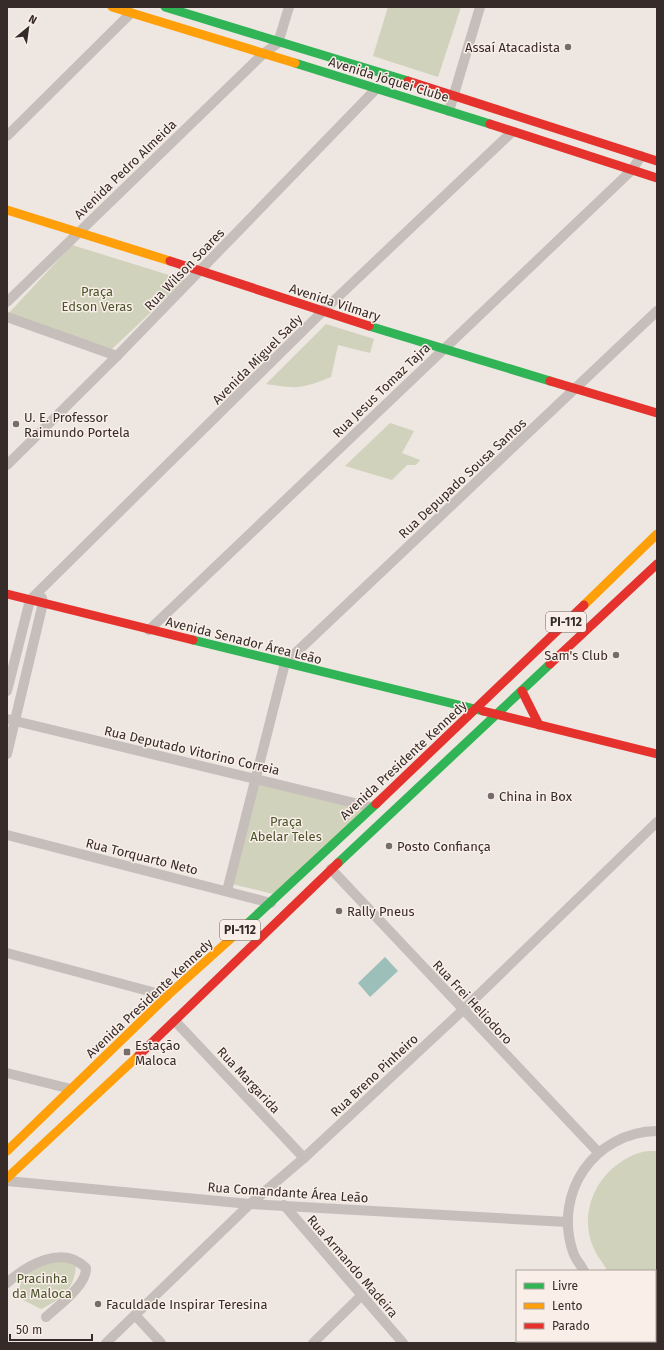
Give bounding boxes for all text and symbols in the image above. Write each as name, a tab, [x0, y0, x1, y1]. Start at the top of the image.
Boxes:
north arrow	[8, 8, 48, 48]
text: N	[26, 12, 39, 27]
place label: Assaí Atacadista	[465, 40, 560, 55]
marker: Assaí Atacadista	[563, 42, 573, 52]
street label: Avenida Jóquei Clube	[327, 54, 451, 105]
street label: Avenida Pedro Almeida	[71, 117, 180, 222]
street label: Rua Wilson Soares	[141, 225, 227, 314]
street label: Avenida Vilmary	[287, 281, 383, 324]
park label: Praça Edson Veras	[62, 284, 132, 314]
street label: Avenida Miguel Sady	[209, 311, 306, 407]
street label: Rua Jesus Tomaz Tajra	[330, 340, 433, 441]
place label: U. E. Professor Raimundo Portela	[24, 410, 130, 440]
street label: Rua Depupado Sousa Santos	[395, 415, 529, 541]
marker: U. E. Professor Raimundo Portela	[11, 419, 21, 429]
road number: PI-112	[546, 612, 586, 632]
street label: Avenida Senador Área Leão	[164, 614, 324, 667]
place label: Sam's Club	[544, 648, 608, 663]
marker: Sam's Club	[611, 650, 621, 660]
street label: Avenida Presidente Kennedy	[337, 697, 470, 823]
street label: Rua Deputado Vitorino Correia	[103, 723, 281, 778]
place label: China in Box	[499, 789, 573, 804]
marker: China in Box	[486, 791, 496, 801]
park label: Praça Abelar Teles	[250, 814, 322, 844]
street label: Rua Torquarto Neto	[84, 835, 200, 878]
place label: Posto Confiança	[397, 839, 491, 854]
marker: Posto Confiança	[384, 841, 394, 851]
place label: Rally Pneus	[347, 904, 415, 919]
marker: Rally Pneus	[334, 906, 344, 916]
road number: PI-112	[220, 920, 260, 940]
street label: Avenida Presidente Kennedy	[83, 935, 216, 1061]
street label: Rua Frei Heliodoro	[430, 957, 515, 1047]
street label: Rua Breno Pinheiro	[328, 1031, 421, 1120]
place label: Estação Maloca	[135, 1038, 180, 1068]
street label: Rua Margarida	[214, 1044, 283, 1117]
marker: Estação Maloca	[122, 1047, 132, 1057]
street label: Rua Comandante Área Leão	[207, 1179, 369, 1206]
street label: Rua Armando Madeira	[304, 1212, 401, 1320]
legend	[516, 1270, 656, 1342]
park label: Pracinha da Maloca	[12, 1271, 72, 1301]
text: Livre	[552, 1279, 578, 1293]
place label: Faculdade Inspirar Teresina	[106, 1297, 267, 1312]
marker: Faculdade Inspirar Teresina	[93, 1299, 103, 1309]
text: Lento	[552, 1299, 582, 1313]
scale bar	[10, 1316, 92, 1342]
text: Parado	[552, 1319, 590, 1333]
text: 50 m	[16, 1323, 42, 1337]

